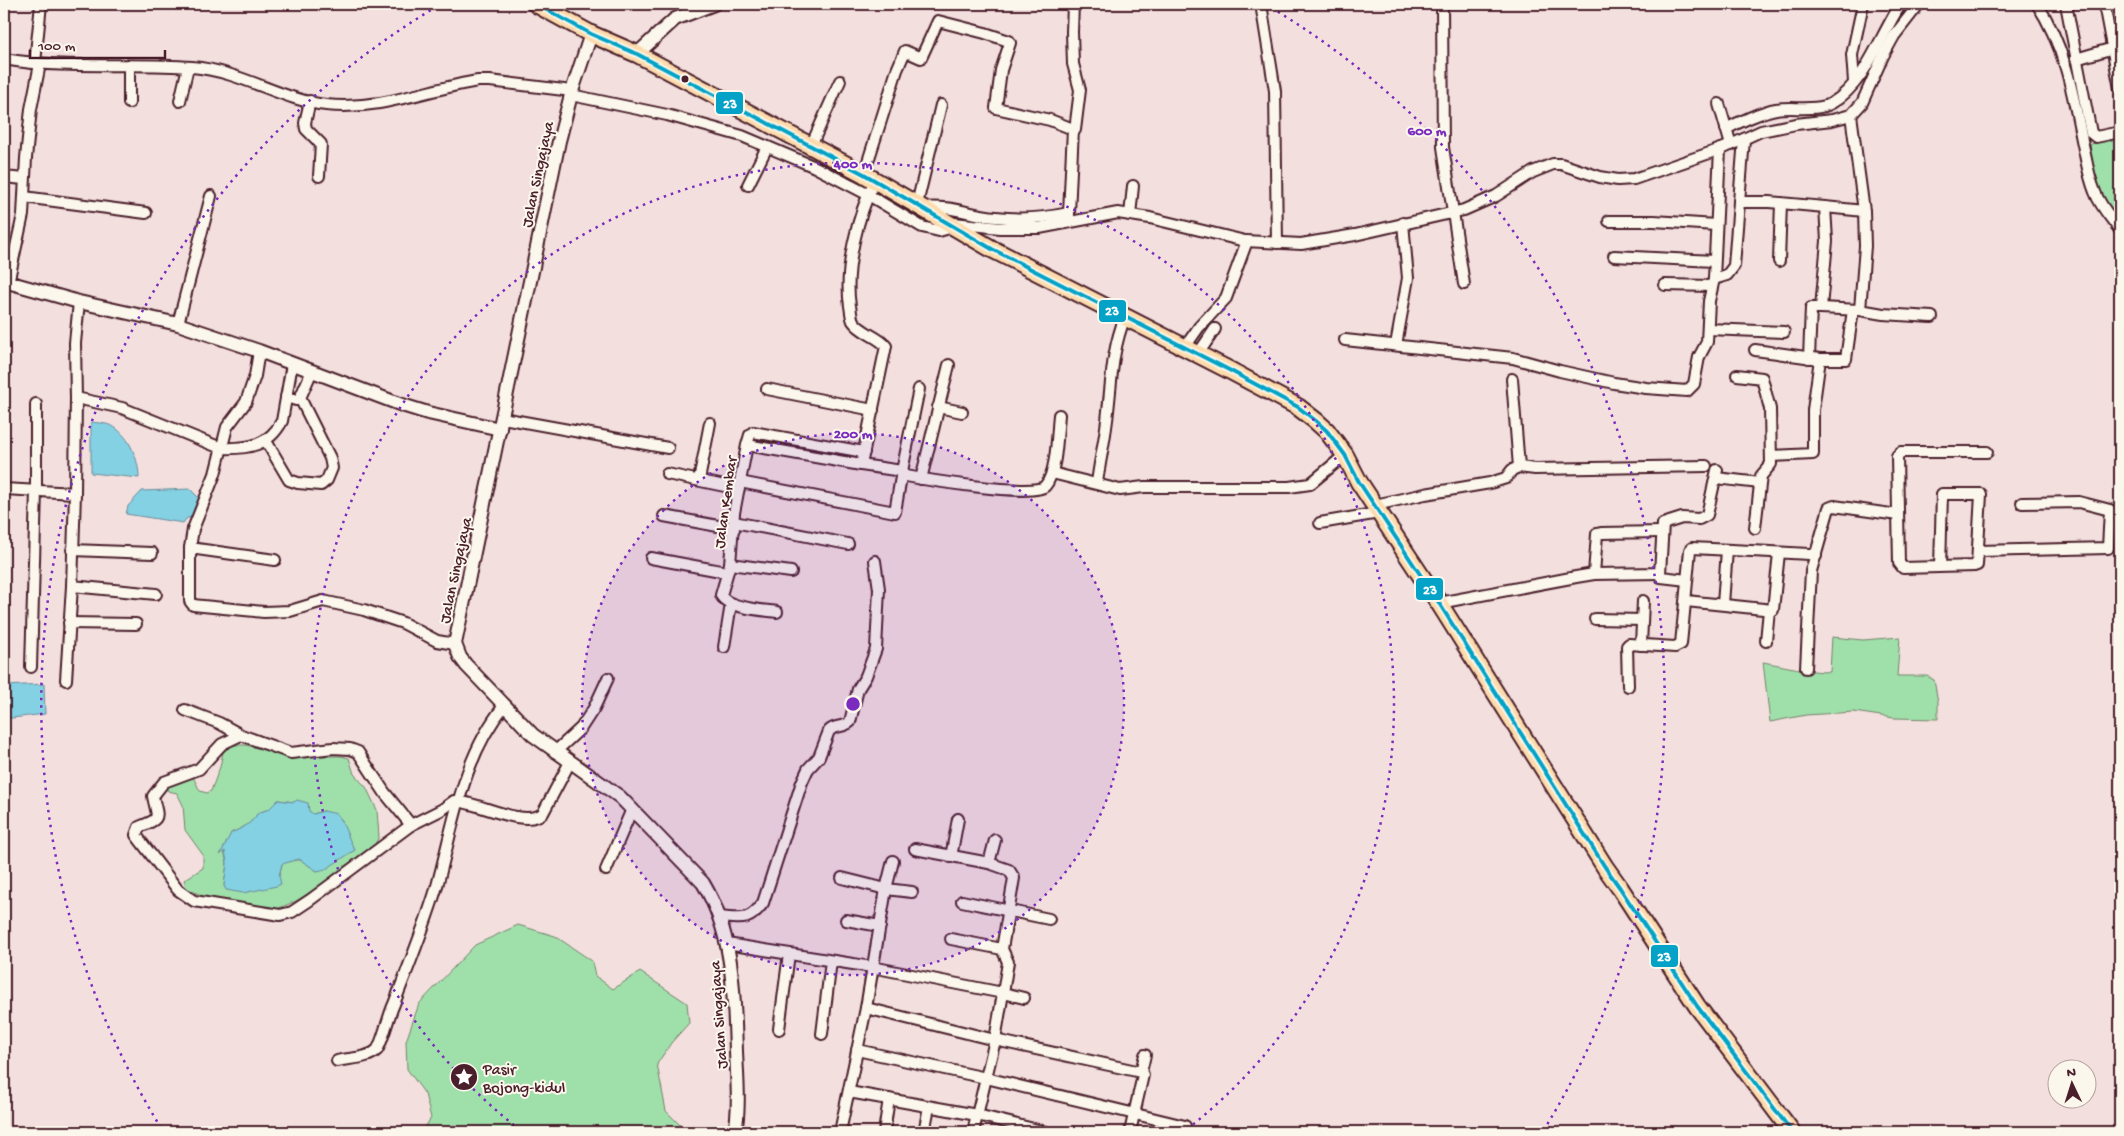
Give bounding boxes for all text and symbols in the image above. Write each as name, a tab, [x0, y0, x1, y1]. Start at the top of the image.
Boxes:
scale bar	[30, 28, 165, 60]
text: 100 m	[37, 38, 76, 56]
unlabelled marker	[680, 74, 690, 84]
line badge: 23	[715, 91, 744, 115]
text: 23	[723, 97, 737, 114]
street label: Jalan Singajaya	[519, 119, 560, 229]
text: 600 m	[1408, 123, 1447, 141]
text: 400 m	[833, 156, 873, 174]
line badge: 23	[1098, 299, 1127, 323]
text: 23	[1105, 304, 1119, 321]
text: 200 m	[834, 426, 873, 444]
street label: Jalan Kembar	[712, 454, 744, 550]
street label: Jalan Singajaya	[437, 515, 478, 625]
line badge: 23	[1415, 577, 1444, 601]
text: 23	[1423, 583, 1437, 600]
centre of rings	[844, 695, 862, 713]
line badge: 23	[1650, 944, 1679, 968]
text: 23	[1657, 950, 1671, 967]
street label: Jalan Singajaya	[707, 959, 734, 1069]
north arrow	[2046, 1058, 2096, 1108]
place icon: Pasir Bojong-kidul	[449, 1062, 479, 1092]
place label: Pasir Bojong-kidul	[482, 1062, 565, 1099]
text: N	[2066, 1065, 2076, 1082]

